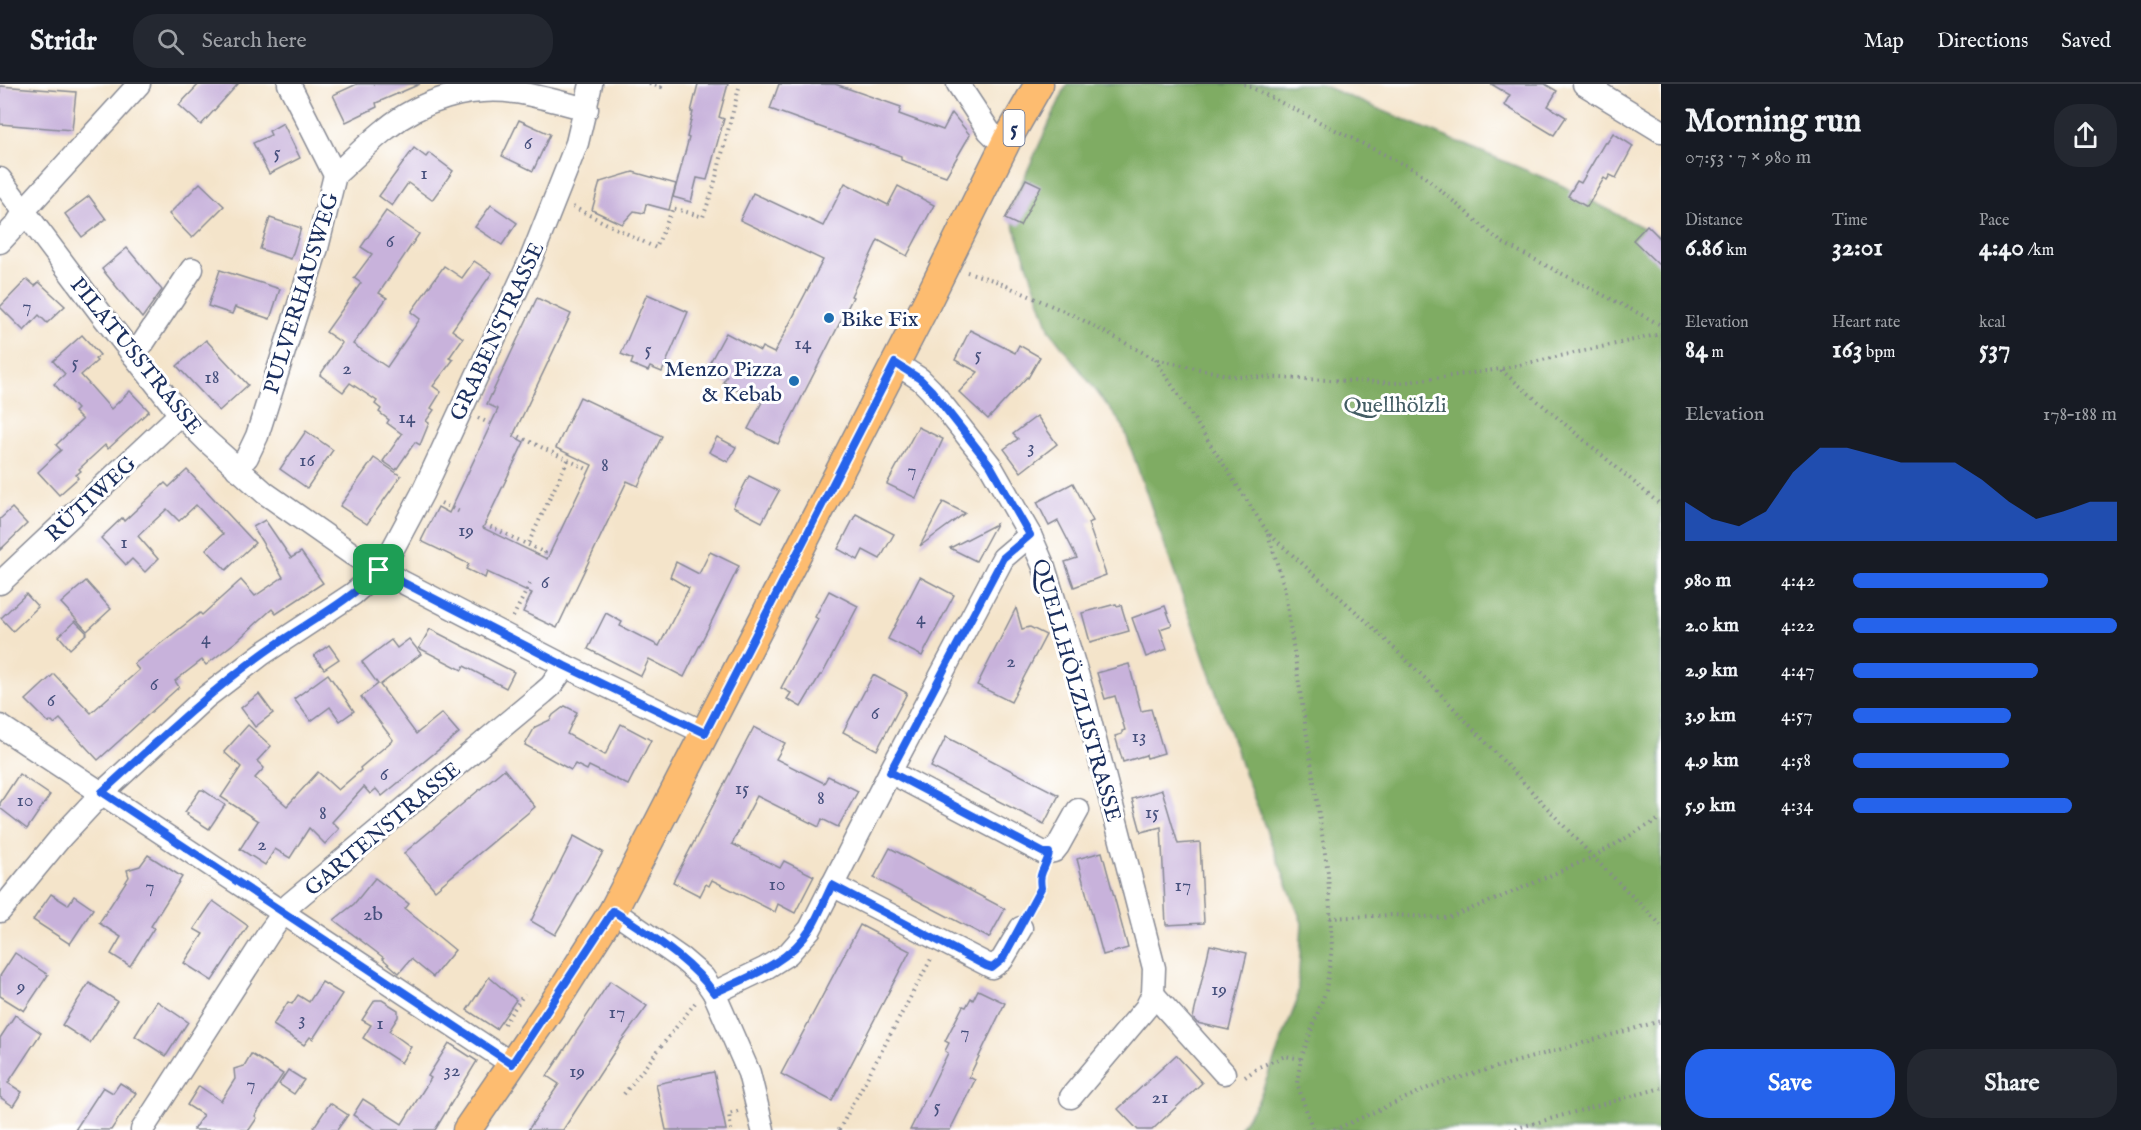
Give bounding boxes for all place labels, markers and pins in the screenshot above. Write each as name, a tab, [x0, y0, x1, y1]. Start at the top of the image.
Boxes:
place label: Bike Fix	[841, 306, 919, 334]
marker: Bike Fix	[822, 311, 836, 325]
place label: Menzo Pizza & Kebab	[664, 356, 782, 409]
marker: Menzo Pizza & Kebab	[787, 374, 801, 388]
pin	[353, 544, 404, 595]

